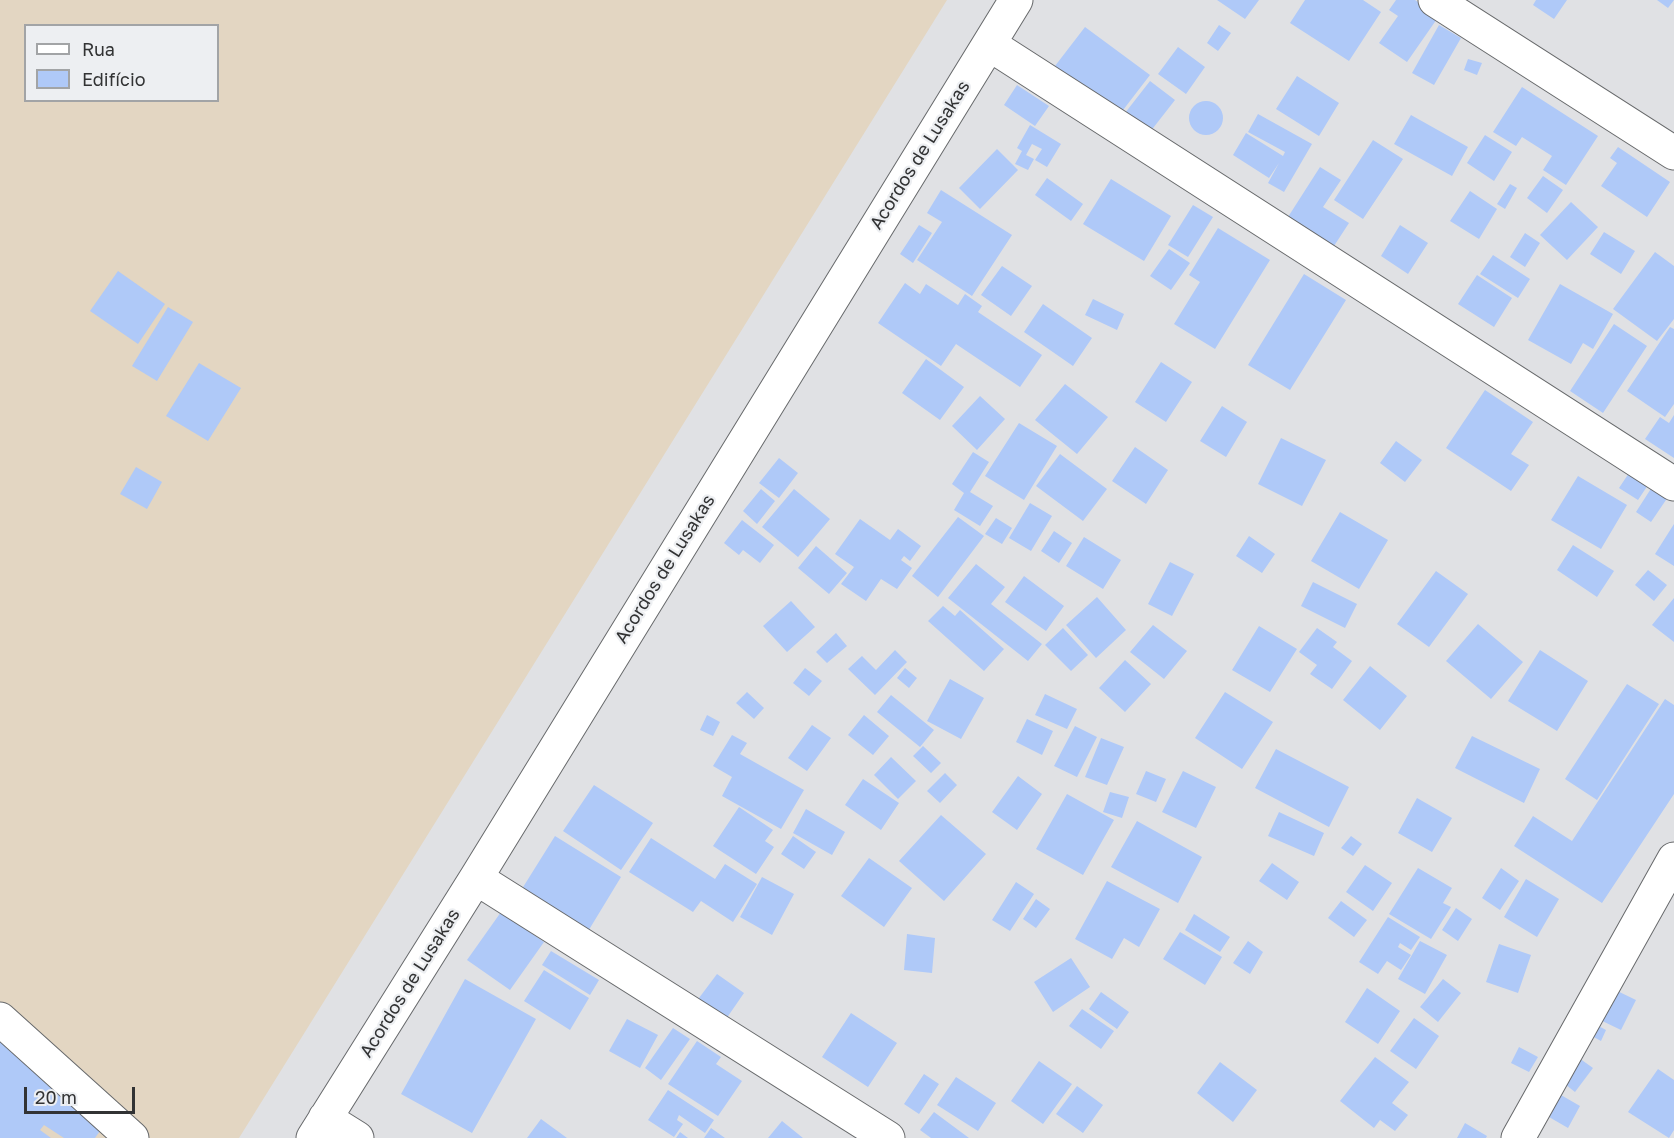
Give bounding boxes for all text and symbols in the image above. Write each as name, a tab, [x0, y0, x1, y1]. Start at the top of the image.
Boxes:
legend	[24, 24, 219, 102]
text: Rua	[82, 38, 115, 60]
text: Edifício	[82, 68, 146, 90]
street label: Acordos de Lusakas	[865, 77, 975, 233]
street label: Acordos de Lusakas	[610, 491, 720, 647]
street label: Acordos de Lusakas	[355, 905, 465, 1061]
scale bar	[27, 1075, 138, 1113]
text: 20 m	[35, 1086, 77, 1108]

